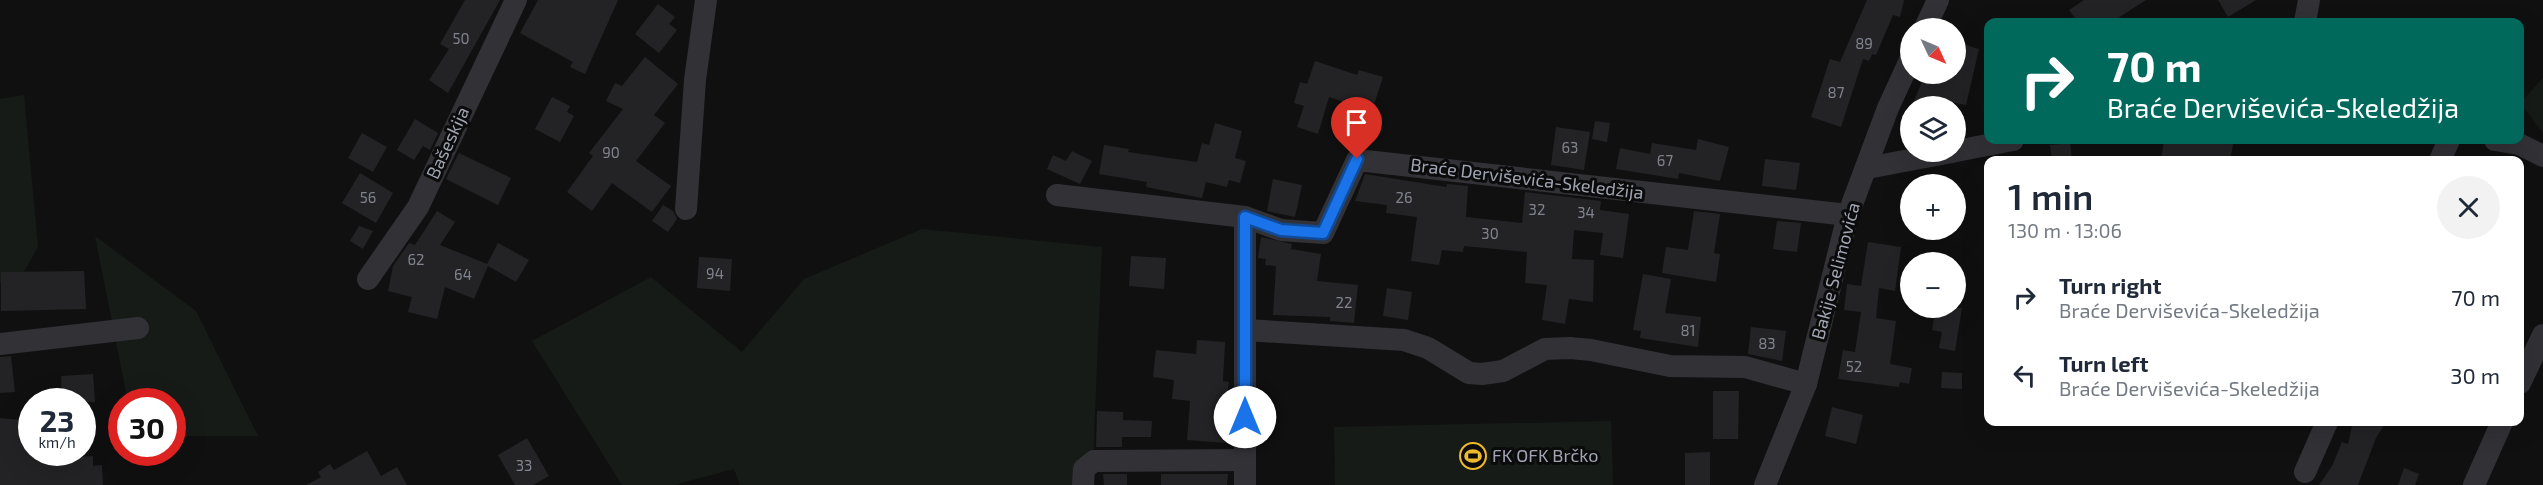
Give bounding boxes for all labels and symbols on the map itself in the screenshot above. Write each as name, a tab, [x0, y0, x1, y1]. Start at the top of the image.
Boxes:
north arrow	[1900, 18, 1966, 84]
house number: 50	[452, 29, 470, 47]
house number: 89	[1855, 34, 1873, 52]
house number: 87	[1828, 83, 1845, 101]
pin	[1331, 97, 1382, 159]
street label: Bašeskija	[421, 103, 473, 182]
house number: 63	[1562, 138, 1578, 156]
house number: 90	[602, 143, 620, 161]
house number: 67	[1657, 151, 1673, 169]
street label: Braće Derviševića-Skeledžija	[1409, 153, 1645, 203]
house number: 56	[360, 188, 376, 206]
house number: 26	[1395, 188, 1413, 206]
house number: 32	[1529, 200, 1545, 218]
street label: Bakije Selimovića	[1806, 200, 1864, 342]
house number: 34	[1577, 203, 1595, 221]
house number: 30	[1481, 224, 1499, 242]
house number: 62	[407, 250, 425, 268]
house number: 94	[706, 264, 724, 282]
house number: 64	[454, 265, 472, 283]
house number: 22	[1336, 293, 1352, 311]
house number: 81	[1680, 321, 1696, 339]
house number: 83	[1758, 334, 1776, 352]
house number: 52	[1846, 357, 1862, 375]
position arrow	[1213, 385, 1277, 449]
speed limit sign: 30	[108, 388, 186, 466]
sports icon: FK OFK Brčko	[1458, 441, 1488, 471]
place label: FK OFK Brčko	[1492, 444, 1598, 466]
house number: 33	[516, 456, 532, 474]

